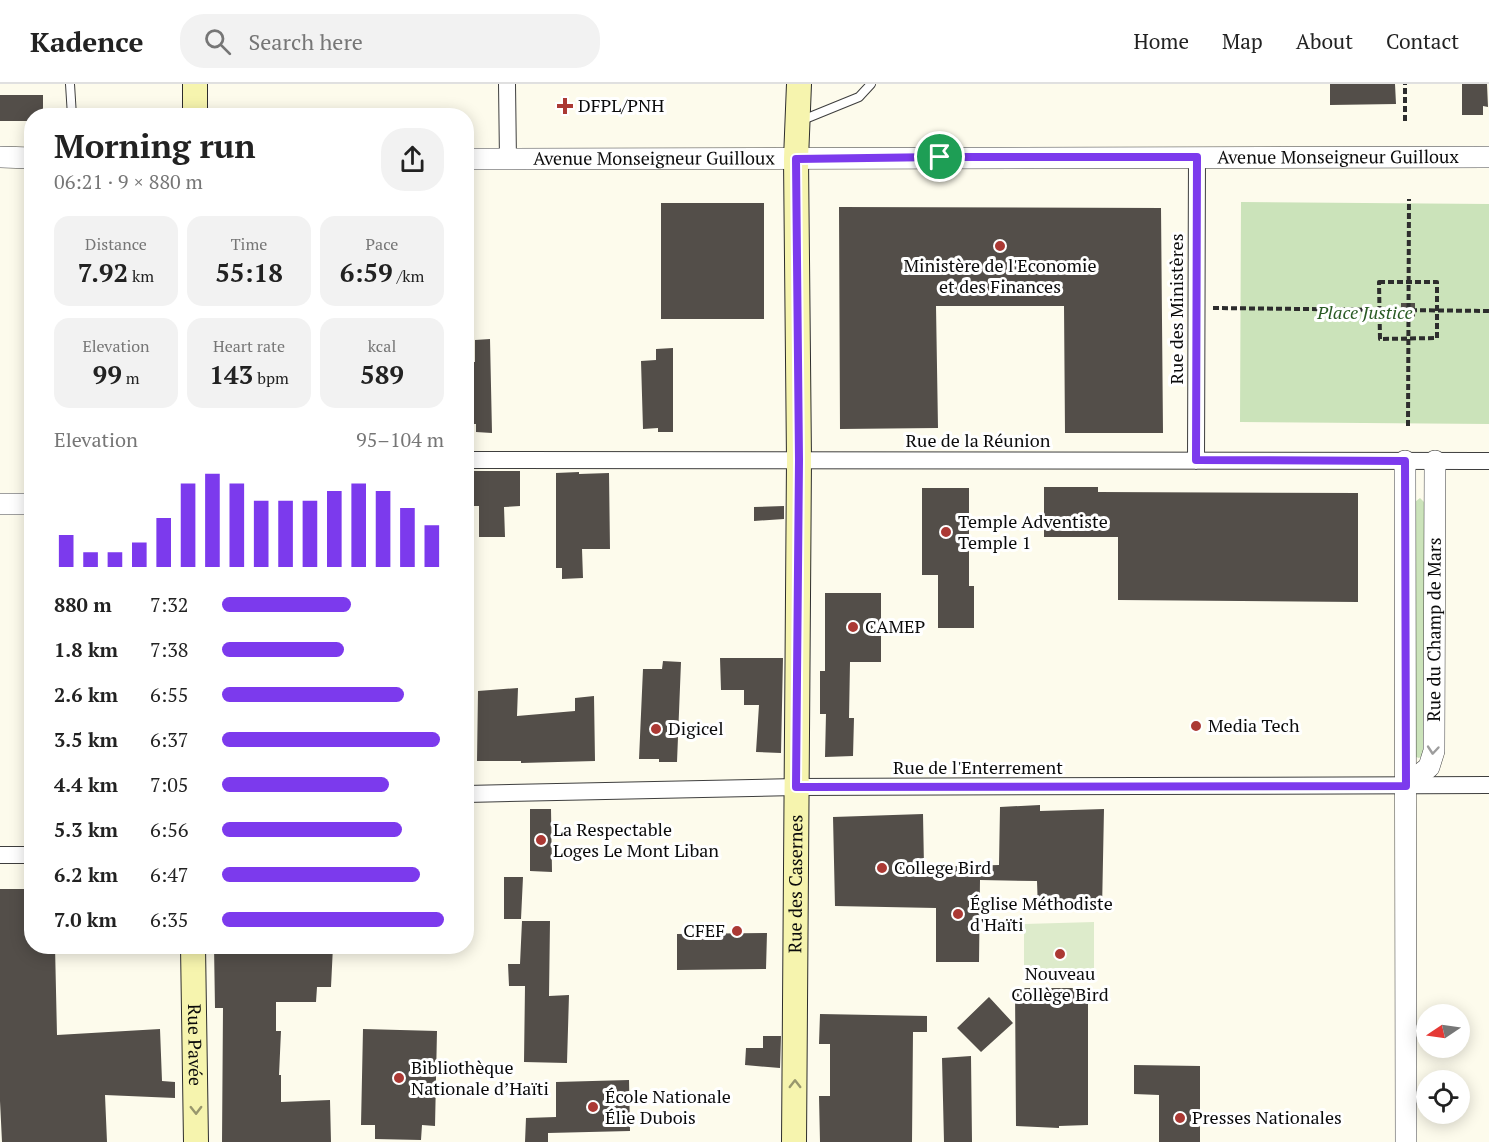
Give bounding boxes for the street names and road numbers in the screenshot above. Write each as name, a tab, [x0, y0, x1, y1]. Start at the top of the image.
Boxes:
street label: Avenue Monseigneur Guilloux	[1217, 144, 1459, 169]
street label: Avenue Monseigneur Guilloux	[533, 145, 775, 170]
street label: Rue des Ministères	[1164, 234, 1188, 384]
street label: Rue de la Réunion	[906, 428, 1051, 452]
street label: Rue du Champ de Mars	[1421, 537, 1446, 722]
street label: Rue de l'Enterrement	[893, 755, 1063, 779]
street label: Rue des Casernes	[782, 815, 807, 953]
street label: Rue Pavée	[183, 1004, 208, 1086]

